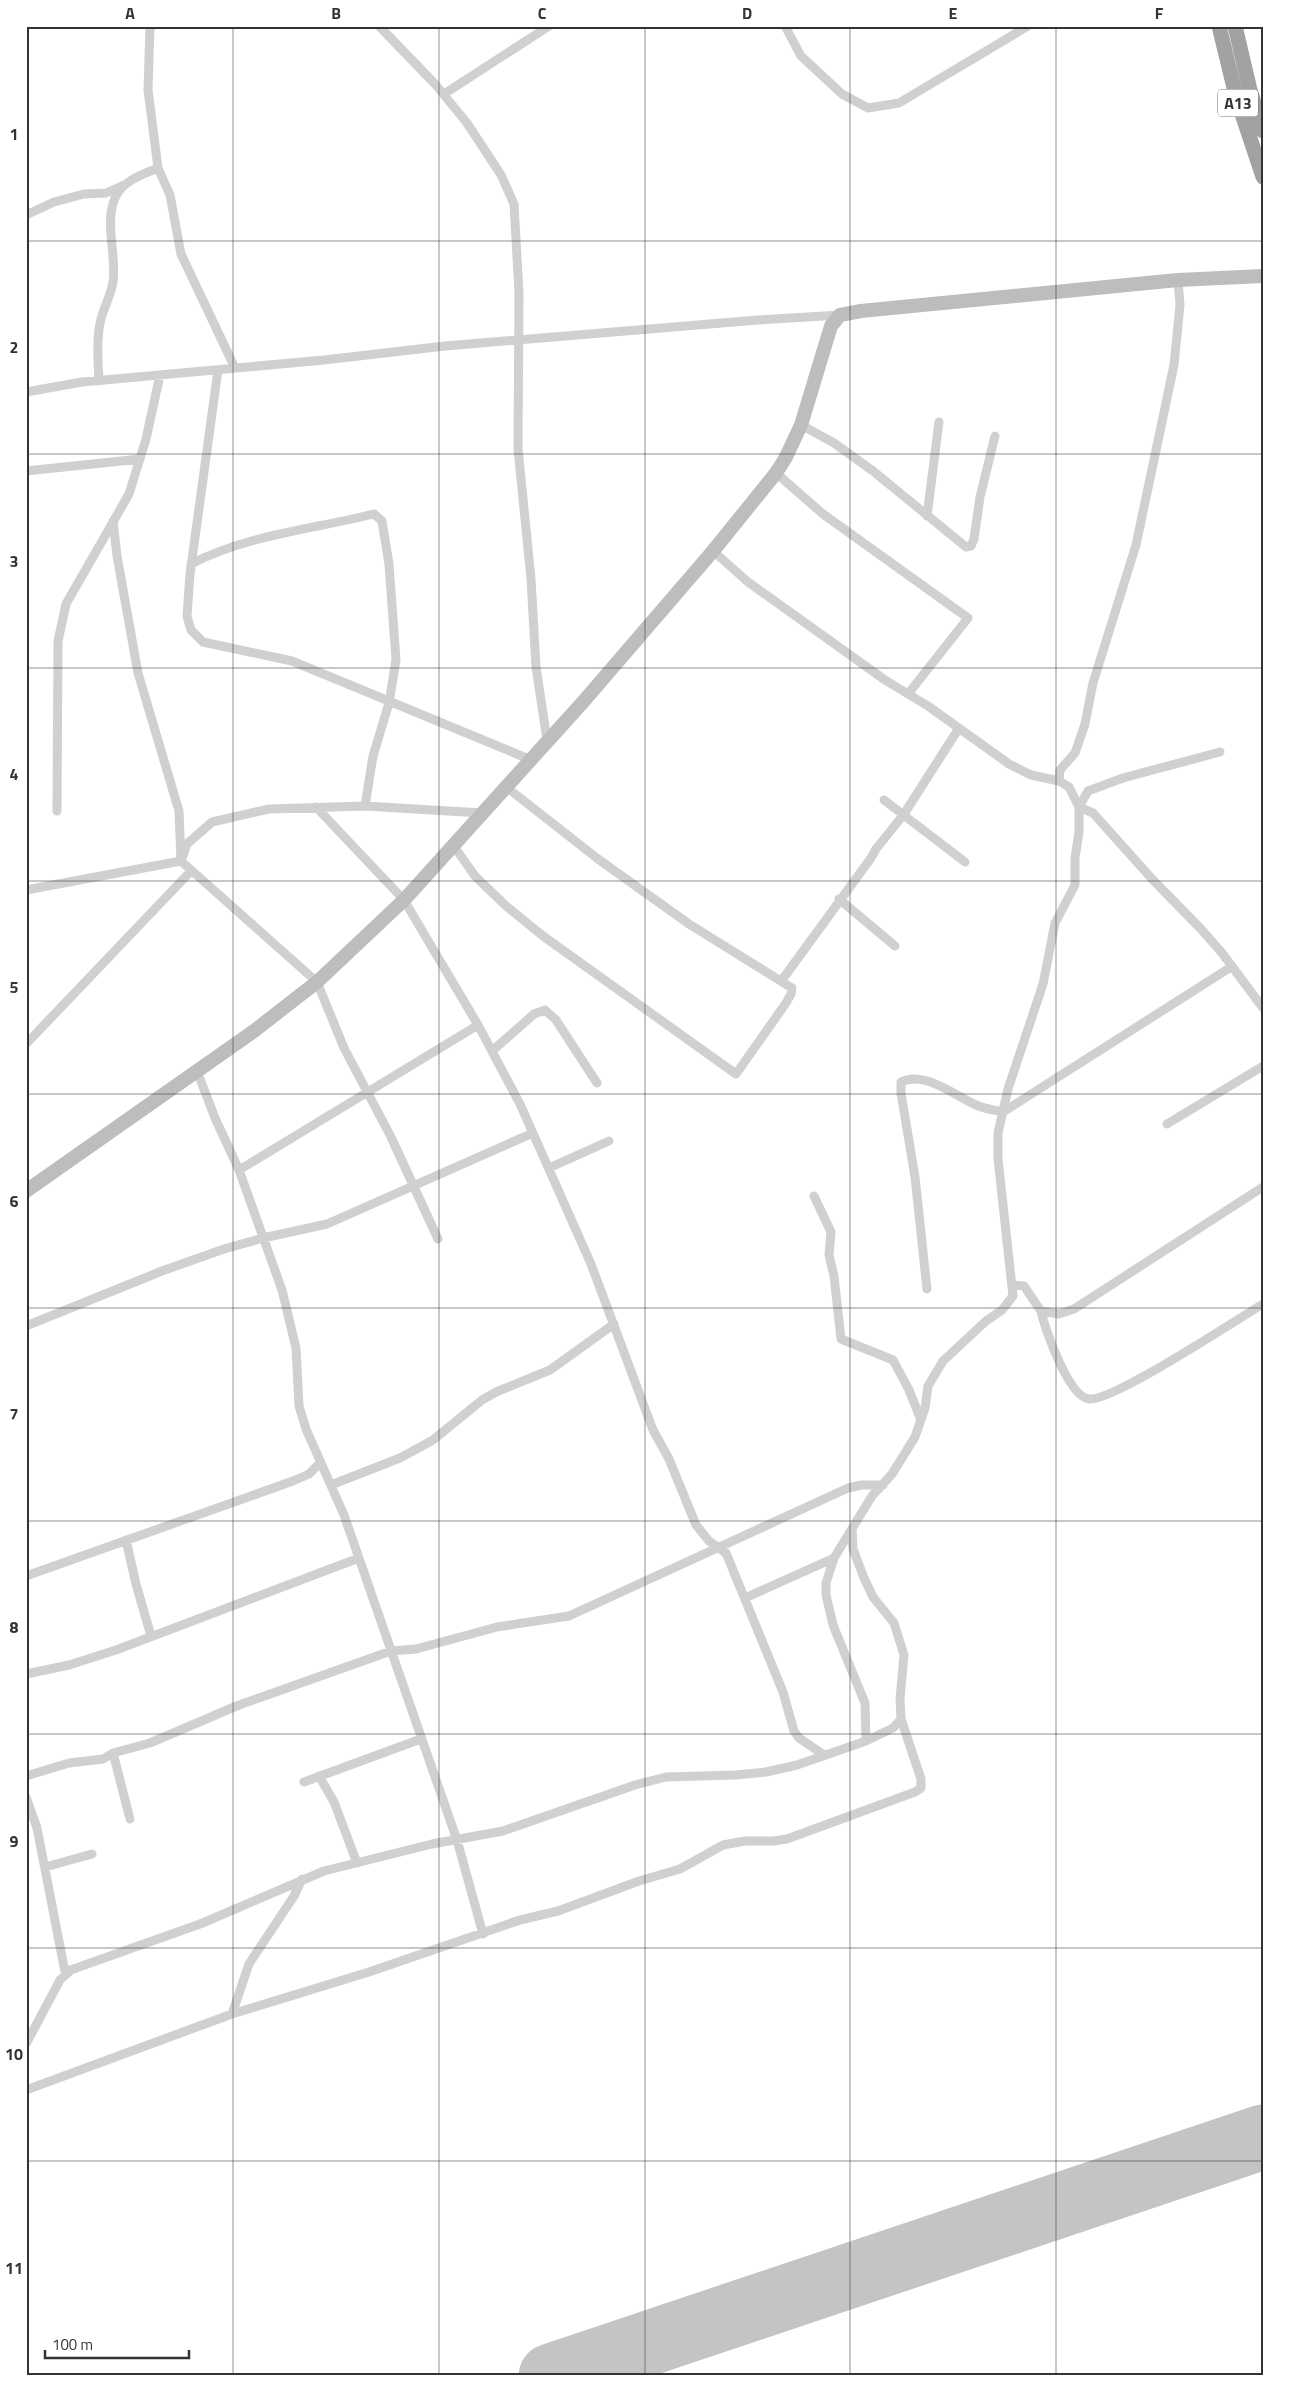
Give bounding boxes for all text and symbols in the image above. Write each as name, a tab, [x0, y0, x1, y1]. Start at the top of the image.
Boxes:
text: A	[125, 1, 135, 25]
text: B	[331, 1, 341, 25]
text: C	[538, 1, 547, 25]
text: D	[742, 1, 752, 25]
text: E	[949, 1, 958, 25]
text: F	[1155, 1, 1164, 25]
road number: A13	[1218, 90, 1258, 116]
text: 1	[10, 122, 18, 146]
text: 2	[10, 335, 18, 359]
text: 3	[10, 549, 18, 573]
text: 4	[10, 762, 19, 786]
text: 5	[10, 975, 19, 999]
text: 6	[10, 1189, 19, 1213]
text: 7	[10, 1402, 18, 1426]
text: 8	[10, 1615, 19, 1639]
text: 9	[10, 1829, 19, 1853]
text: 10	[5, 2042, 23, 2066]
text: 11	[5, 2256, 23, 2280]
scale bar	[45, 2327, 189, 2359]
text: 100 m	[52, 2333, 93, 2356]

